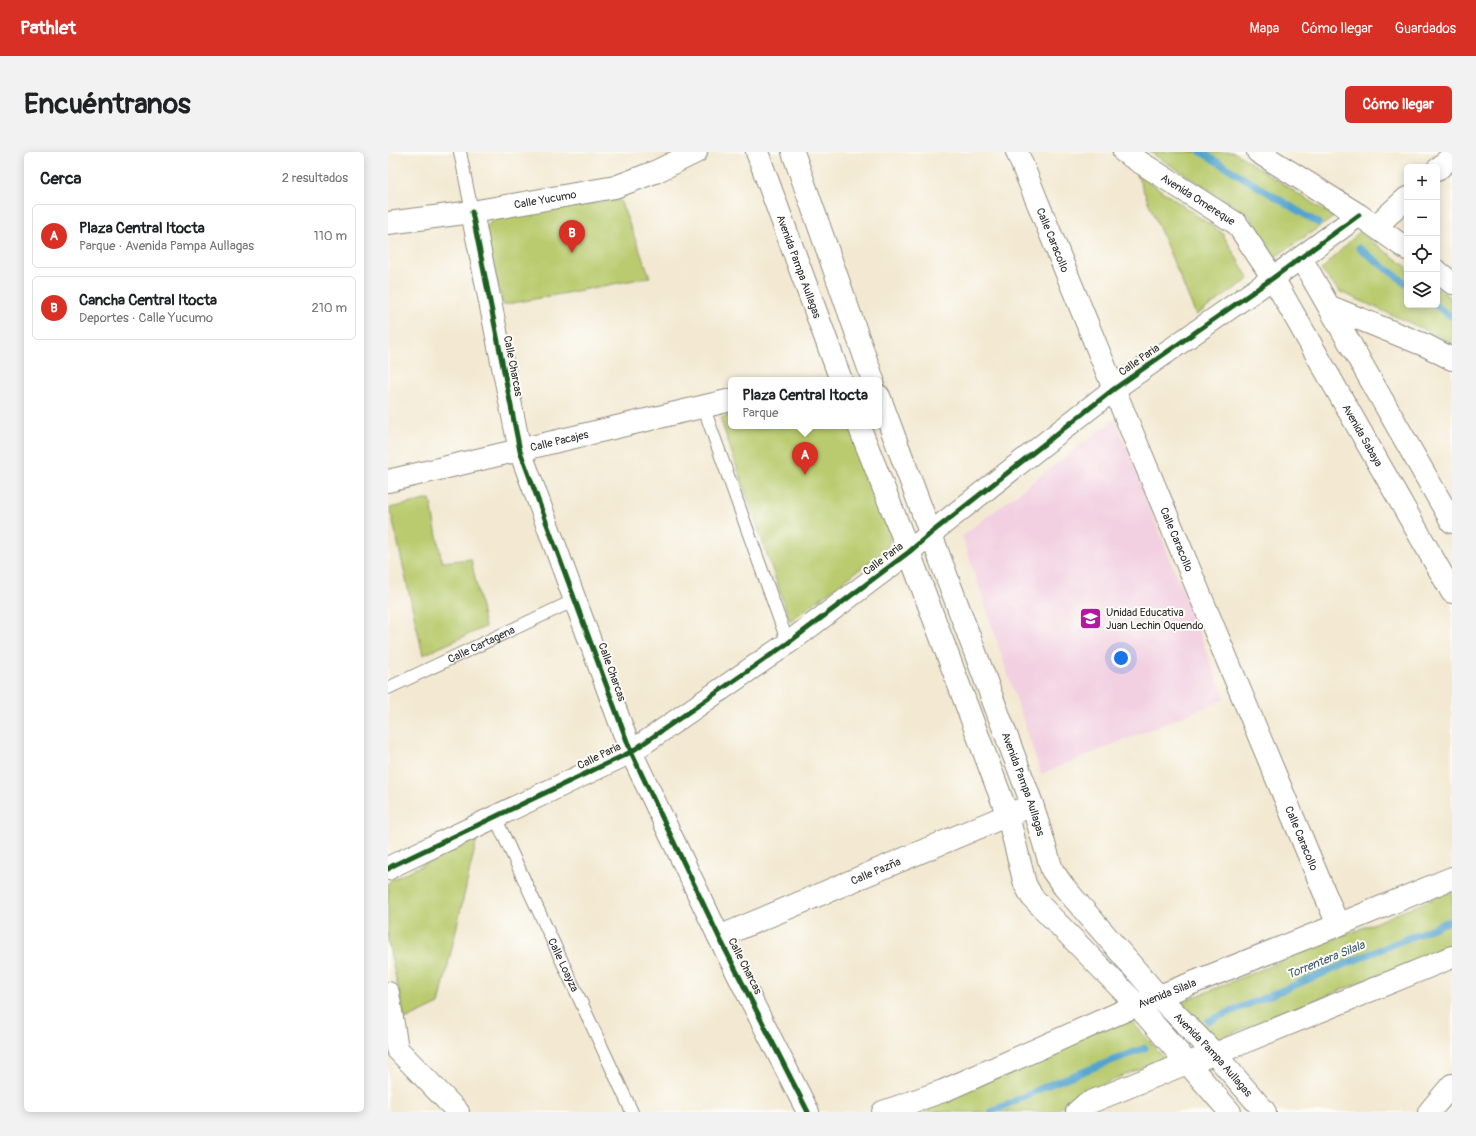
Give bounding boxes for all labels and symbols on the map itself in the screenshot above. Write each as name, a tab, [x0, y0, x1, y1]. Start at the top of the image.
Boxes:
street label: Avenida Omereque	[1159, 171, 1238, 228]
street label: Calle Yucumo	[513, 187, 577, 211]
street label: Calle Caracollo	[1034, 206, 1072, 274]
street label: Avenida Pampa Aullagas	[774, 213, 824, 320]
pin: B	[559, 220, 585, 253]
street label: Calle Charcas	[501, 335, 525, 398]
street label: Calle Paria	[1116, 341, 1162, 379]
street label: Avenida Sabaya	[1340, 402, 1386, 469]
street label: Calle Pacajes	[529, 427, 590, 454]
pin: A	[792, 442, 818, 475]
street label: Calle Caracollo	[1158, 505, 1196, 574]
street label: Calle Paria	[860, 540, 906, 578]
school or university icon: Unidad Educativa Juan Lechin Oquendo	[1078, 605, 1104, 631]
place label: Unidad Educativa Juan Lechin Oquendo	[1106, 606, 1203, 632]
street label: Calle Cartagena	[446, 623, 517, 665]
street label: Calle Charcas	[595, 641, 629, 703]
your location	[1111, 648, 1131, 668]
street label: Avenida Pampa Aullagas	[999, 730, 1048, 837]
street label: Calle Paria	[575, 740, 623, 772]
street label: Calle Caracollo	[1283, 804, 1321, 873]
street label: Calle Pazña	[849, 855, 903, 887]
street label: Calle Loayza	[546, 936, 582, 994]
street label: Calle Charcas	[725, 936, 765, 996]
water label: Torrentera Silala	[1285, 937, 1368, 982]
street label: Avenida Silala	[1136, 976, 1198, 1011]
street label: Avenida Pampa Aullagas	[1172, 1010, 1255, 1099]

